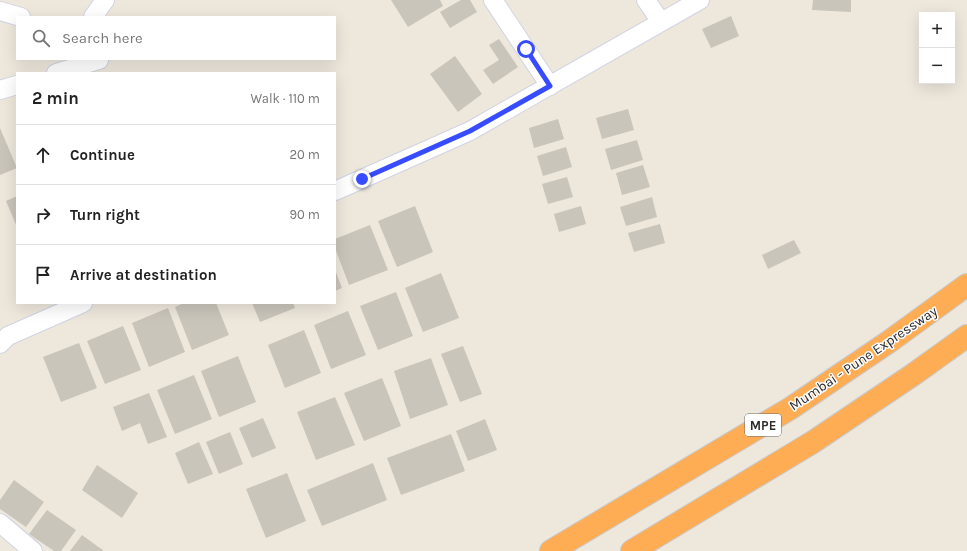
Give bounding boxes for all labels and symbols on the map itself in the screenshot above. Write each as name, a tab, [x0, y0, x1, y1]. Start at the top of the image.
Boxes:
route start	[517, 40, 535, 58]
route end	[353, 170, 371, 188]
street label: Mumbai - Pune Expressway	[786, 302, 941, 414]
road number: MPE	[745, 414, 781, 436]

